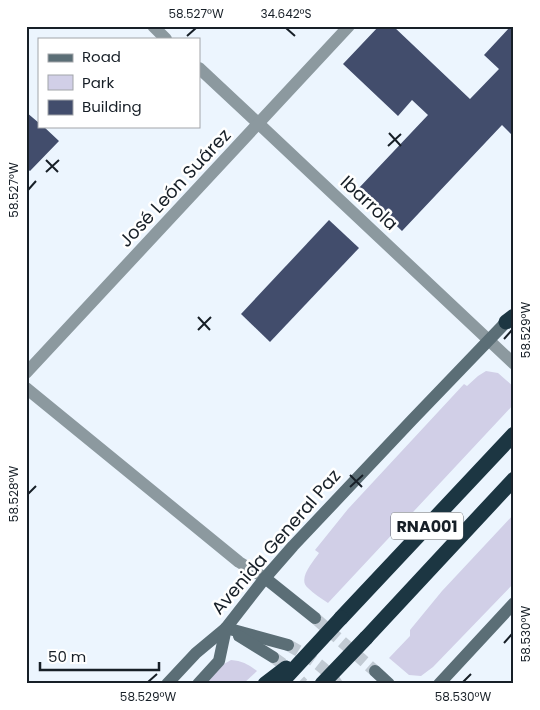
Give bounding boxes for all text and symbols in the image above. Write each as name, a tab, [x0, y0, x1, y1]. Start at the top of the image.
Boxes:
text: 58.527°W	[168, 5, 224, 22]
text: 34.642°S	[260, 5, 312, 22]
legend	[38, 38, 200, 128]
text: Road	[82, 46, 121, 67]
text: Park	[82, 72, 114, 93]
text: Building	[82, 96, 142, 117]
street label: José León Suárez	[113, 123, 236, 252]
text: 58.527°W	[5, 162, 22, 218]
street label: Ibarrola	[335, 170, 404, 236]
text: 58.529°W	[517, 302, 534, 358]
street label: Avenida General Paz	[205, 464, 346, 620]
text: 58.528°W	[5, 466, 22, 522]
road number: RNA001	[391, 512, 463, 540]
text: 58.530°W	[517, 606, 534, 662]
scale bar	[40, 640, 159, 672]
text: 50 m	[48, 646, 86, 667]
text: 58.529°W	[120, 688, 176, 705]
text: 58.530°W	[435, 688, 491, 705]

